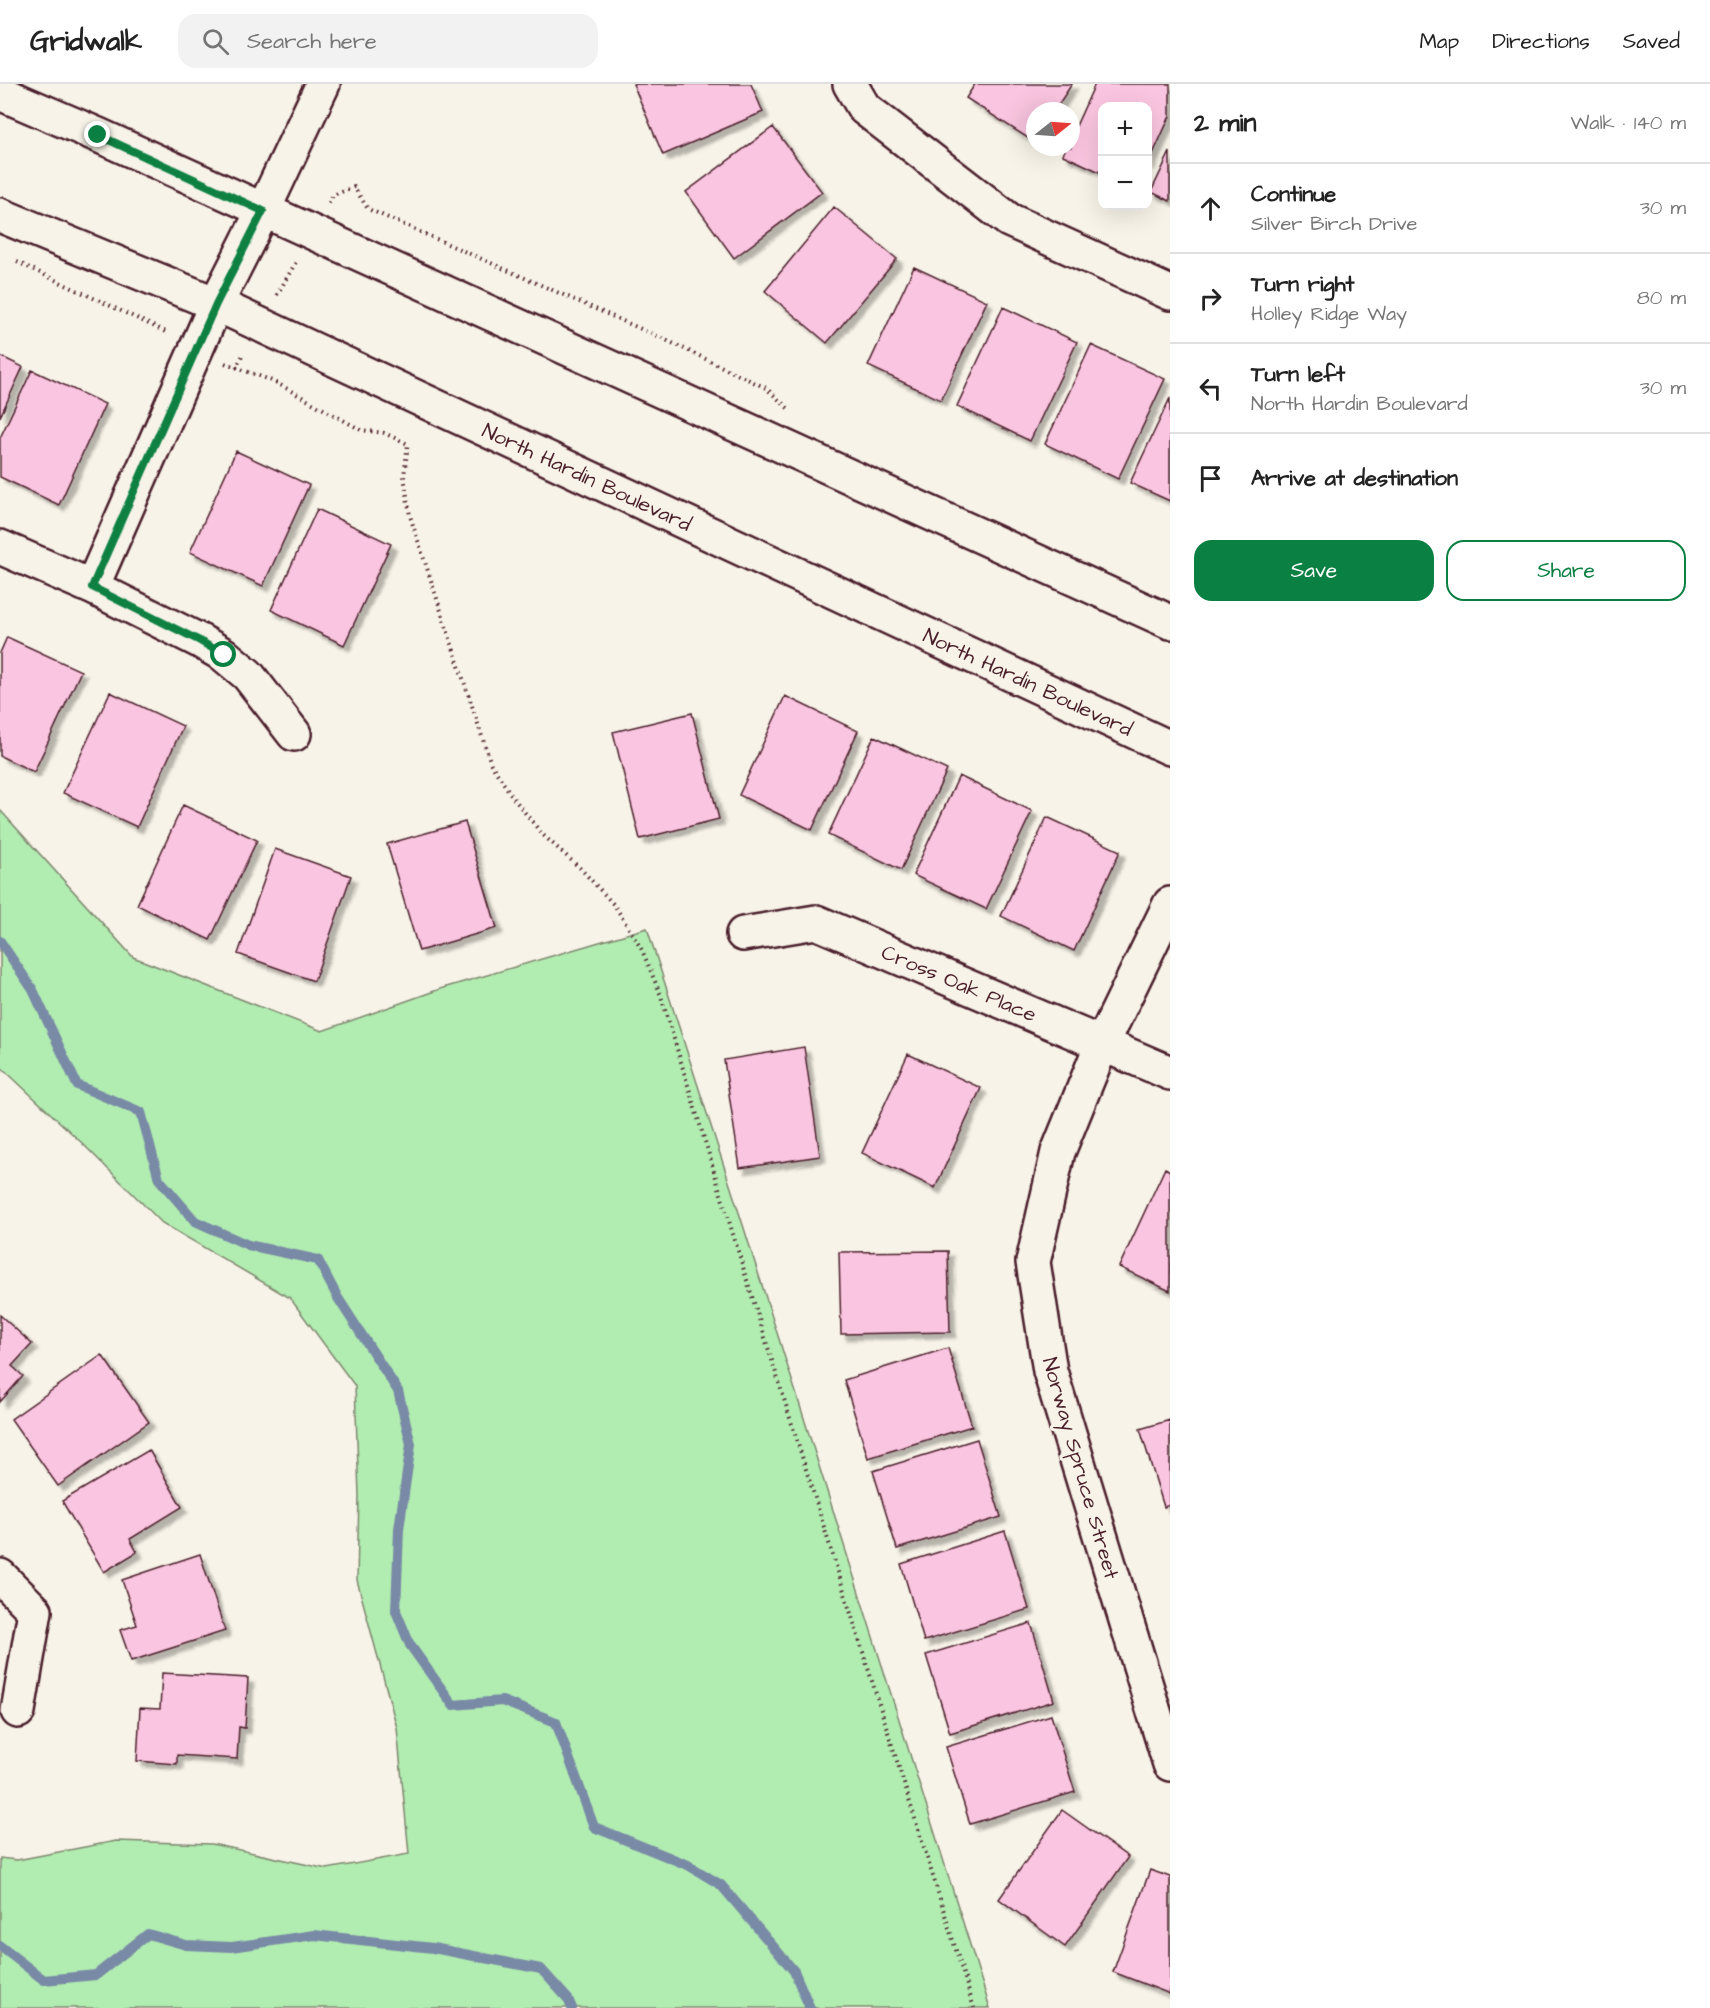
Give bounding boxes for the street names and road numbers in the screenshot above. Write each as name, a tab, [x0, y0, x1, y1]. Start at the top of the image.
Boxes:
street label: North Hardin Boulevard	[477, 416, 696, 539]
street label: North Hardin Boulevard	[918, 621, 1137, 744]
street label: Cross Oak Place	[877, 938, 1041, 1029]
street label: Norway Spruce Street	[1033, 1354, 1126, 1583]

